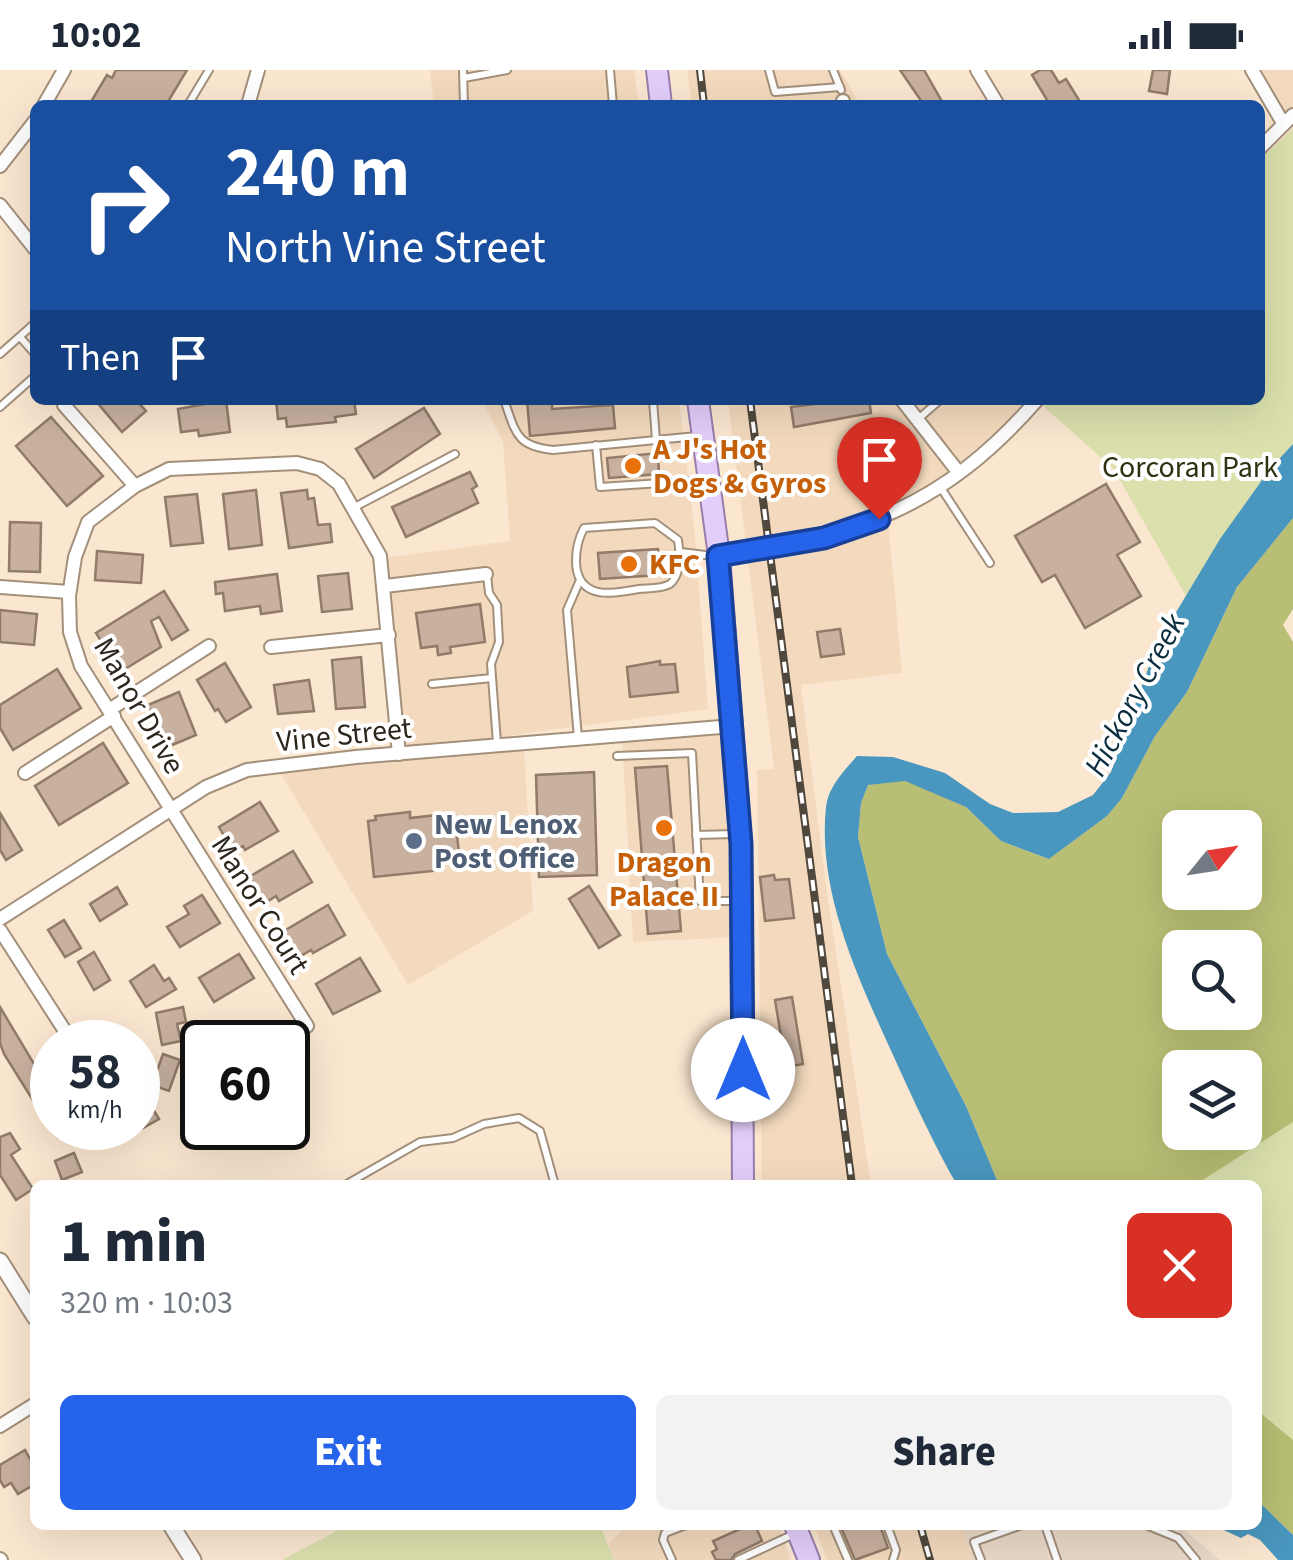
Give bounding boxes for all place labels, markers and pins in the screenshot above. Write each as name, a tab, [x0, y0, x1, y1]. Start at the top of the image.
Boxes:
pin	[837, 417, 922, 520]
place label: A J's Hot Dogs & Gyros	[652, 428, 826, 505]
marker: A J's Hot Dogs & Gyros	[622, 455, 644, 477]
place label: KFC	[649, 543, 700, 586]
marker: KFC	[618, 553, 640, 575]
place label: New Lenox Post Office	[434, 803, 578, 880]
marker: Dragon Palace II	[653, 817, 675, 839]
marker: New Lenox Post Office	[403, 830, 425, 852]
place label: Dragon Palace II	[609, 841, 719, 918]

